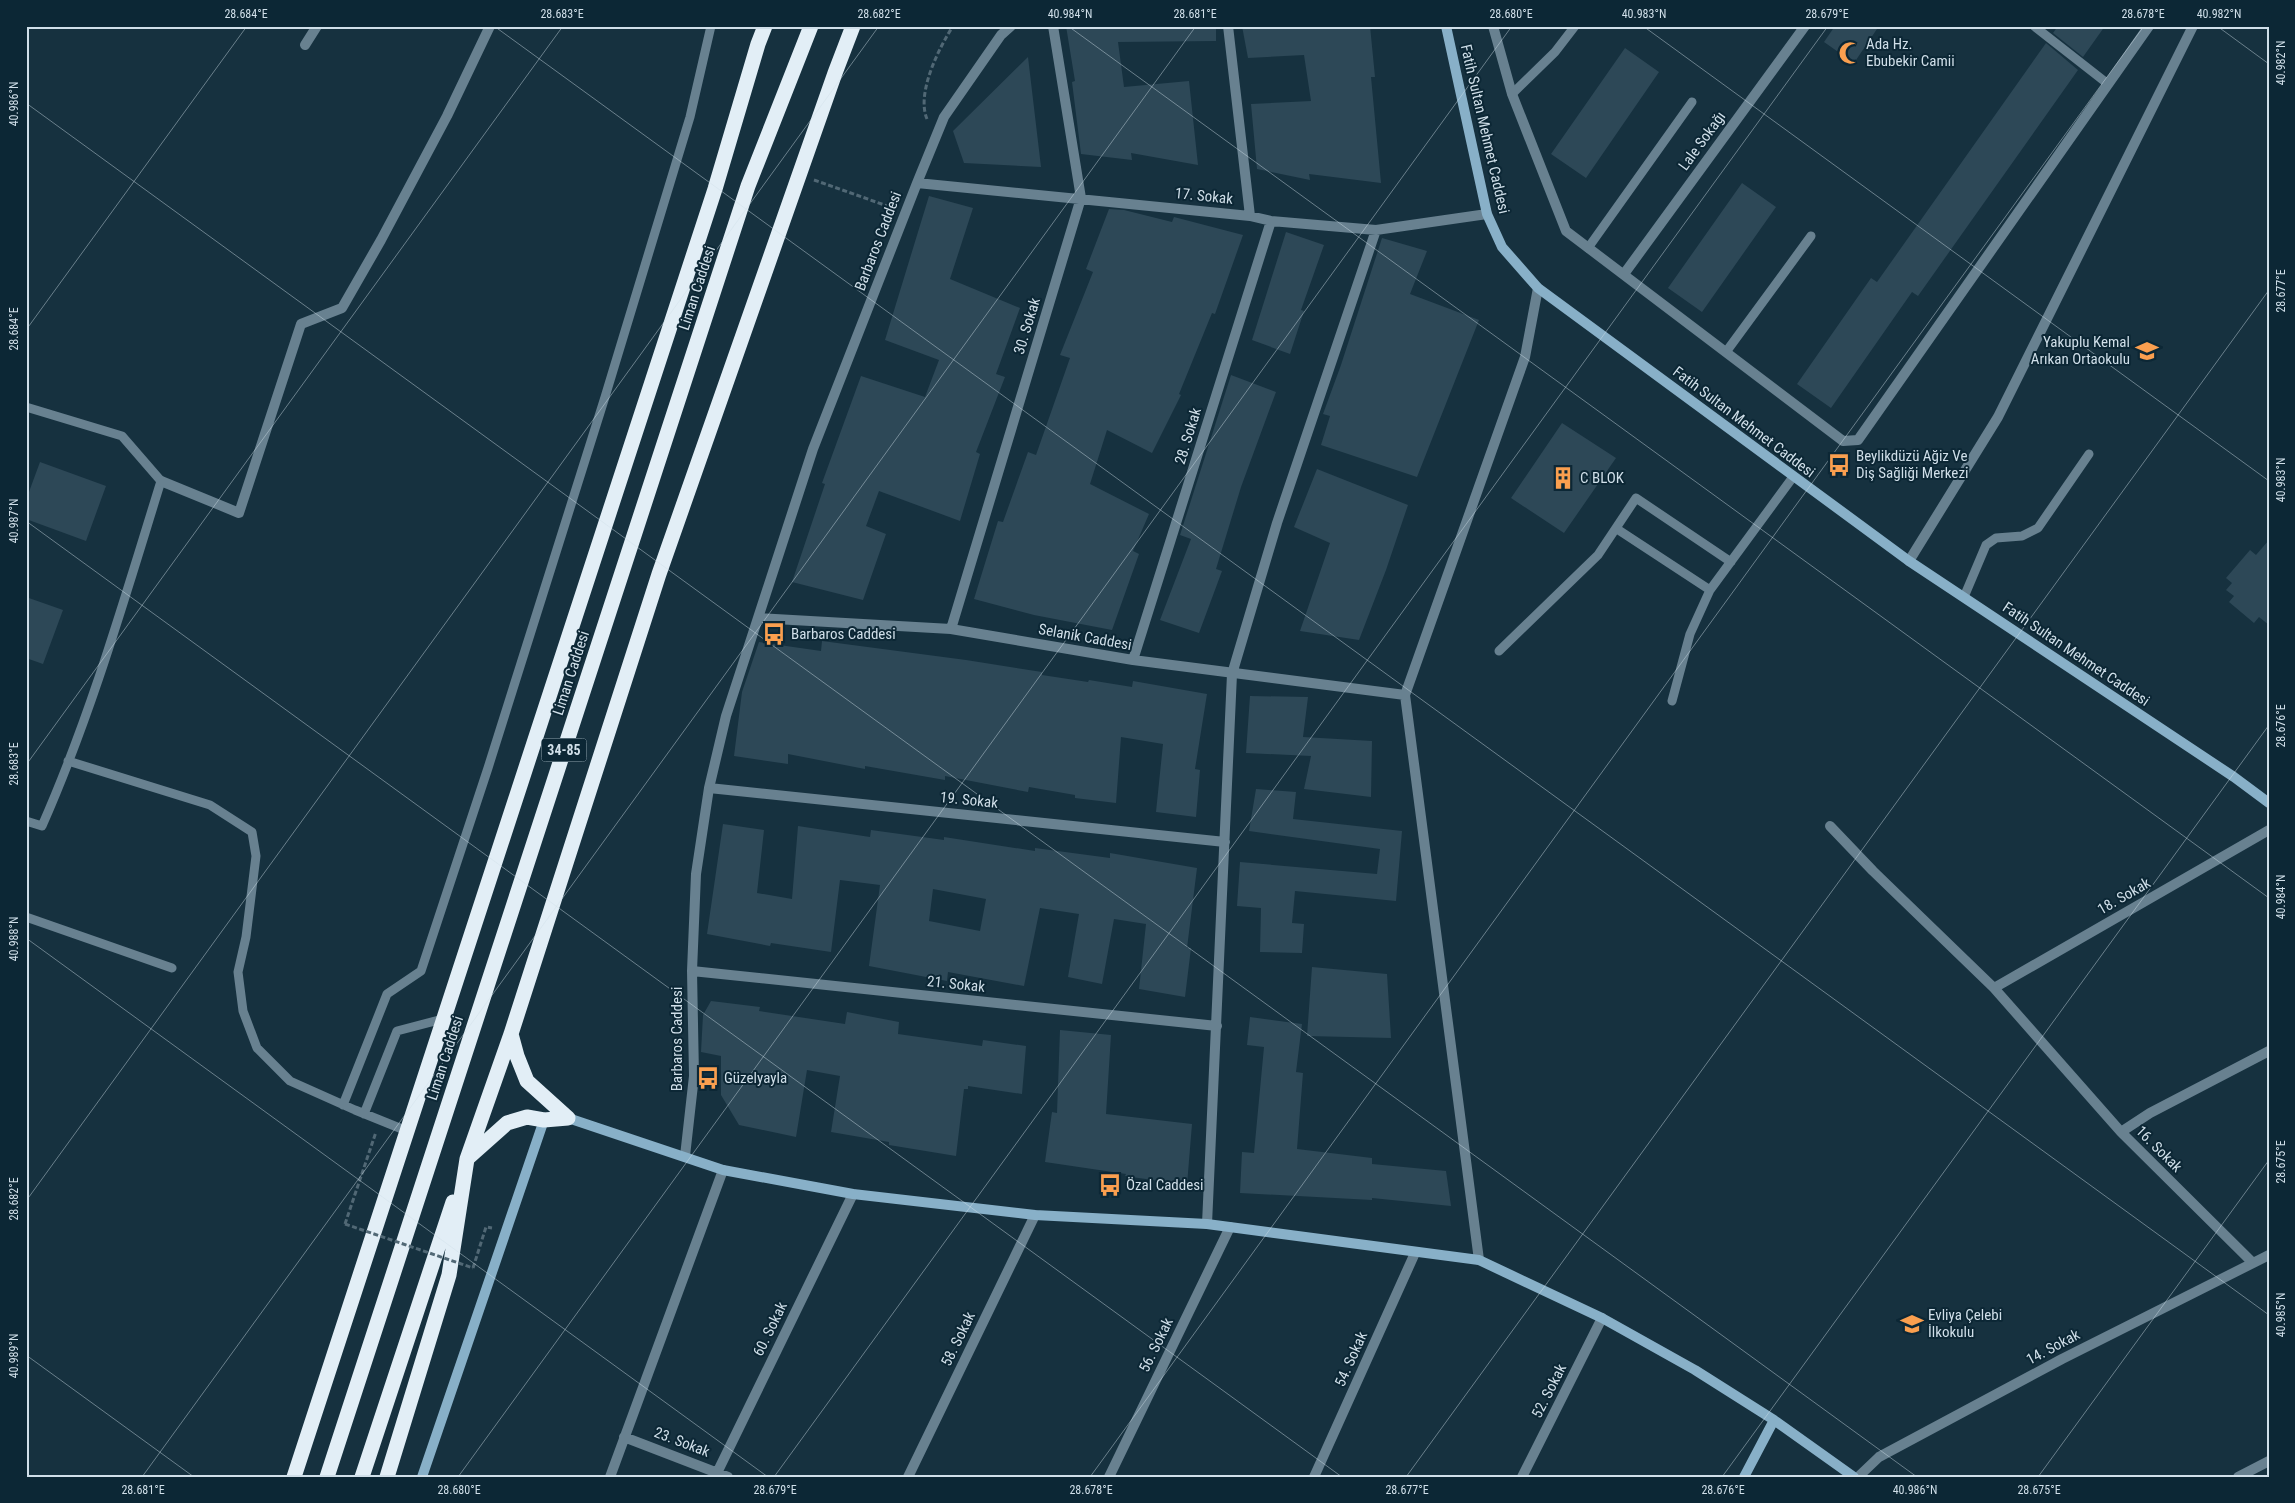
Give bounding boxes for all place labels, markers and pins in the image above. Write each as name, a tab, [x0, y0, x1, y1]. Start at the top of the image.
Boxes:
place label: Ada Hz. Ebubekir Camii	[1866, 35, 1955, 70]
mosque icon: Ada Hz. Ebubekir Camii	[1837, 40, 1863, 66]
place label: Yakuplu Kemal Arıkan Ortaokulu	[2031, 333, 2130, 368]
school or university icon: Yakuplu Kemal Arıkan Ortaokulu	[2134, 338, 2160, 364]
place label: Beylikdüzü Ağiz Ve Diş Sağliği Merkezi	[1856, 447, 1968, 482]
bus stop icon: Beylikdüzü Ağiz Ve Diş Sağliği Merkezi	[1826, 452, 1852, 478]
building icon: C BLOK	[1550, 465, 1576, 491]
place label: C BLOK	[1580, 469, 1625, 487]
bus stop icon: Barbaros Caddesi	[761, 621, 787, 647]
place label: Barbaros Caddesi	[791, 625, 896, 643]
bus stop icon: Güzelyayla	[695, 1065, 721, 1091]
place label: Güzelyayla	[724, 1069, 787, 1087]
bus stop icon: Özal Caddesi	[1097, 1172, 1123, 1198]
place label: Özal Caddesi	[1126, 1176, 1204, 1194]
place label: Evliya Çelebi İlkokulu	[1928, 1306, 2002, 1341]
school or university icon: Evliya Çelebi İlkokulu	[1899, 1311, 1925, 1337]

